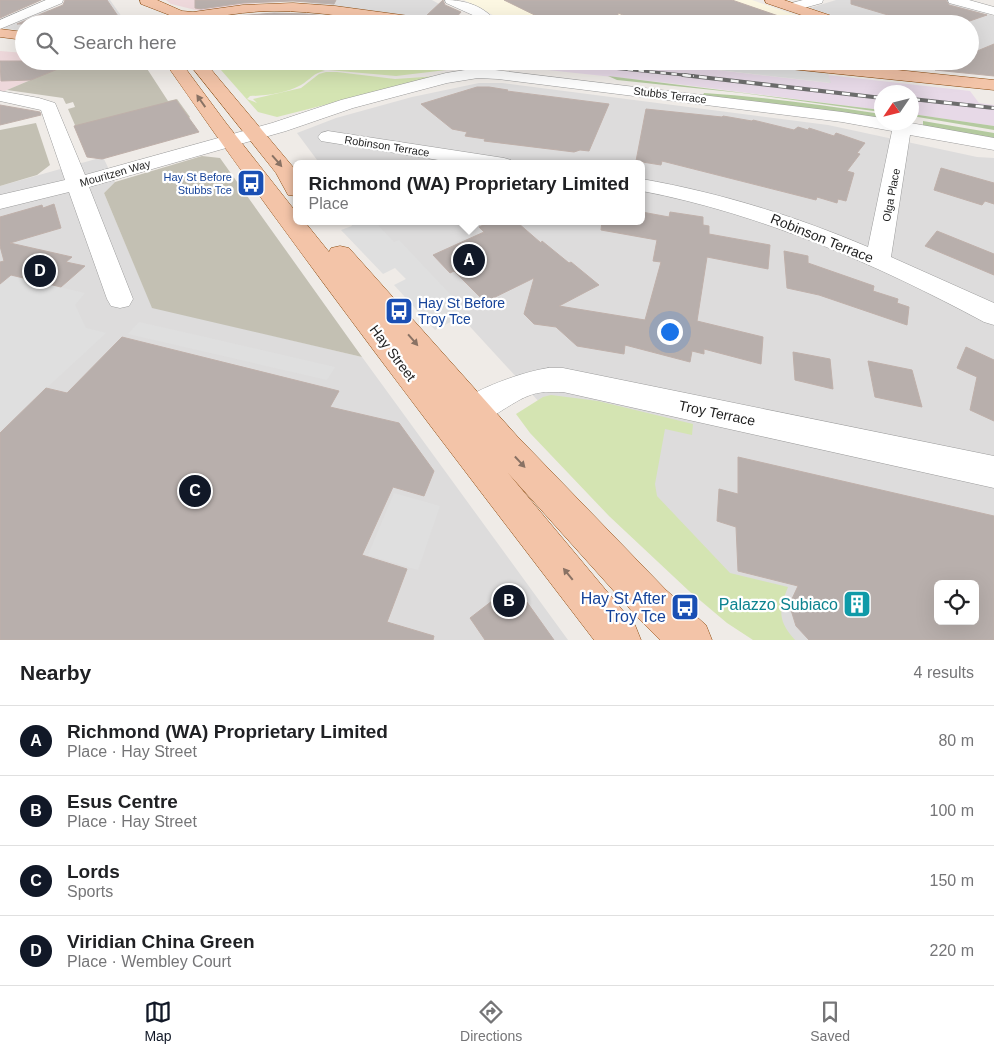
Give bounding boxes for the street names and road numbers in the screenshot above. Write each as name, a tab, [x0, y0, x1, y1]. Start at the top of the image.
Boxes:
street label: Stubbs Terrace	[633, 85, 707, 105]
street label: Robinson Terrace	[344, 133, 430, 159]
street label: Mouritzen Way	[78, 157, 152, 189]
street label: Olga Place	[880, 167, 902, 223]
street label: Robinson Terrace	[768, 210, 876, 266]
street label: Hay Street	[367, 322, 419, 384]
street label: Troy Terrace	[677, 397, 757, 429]

